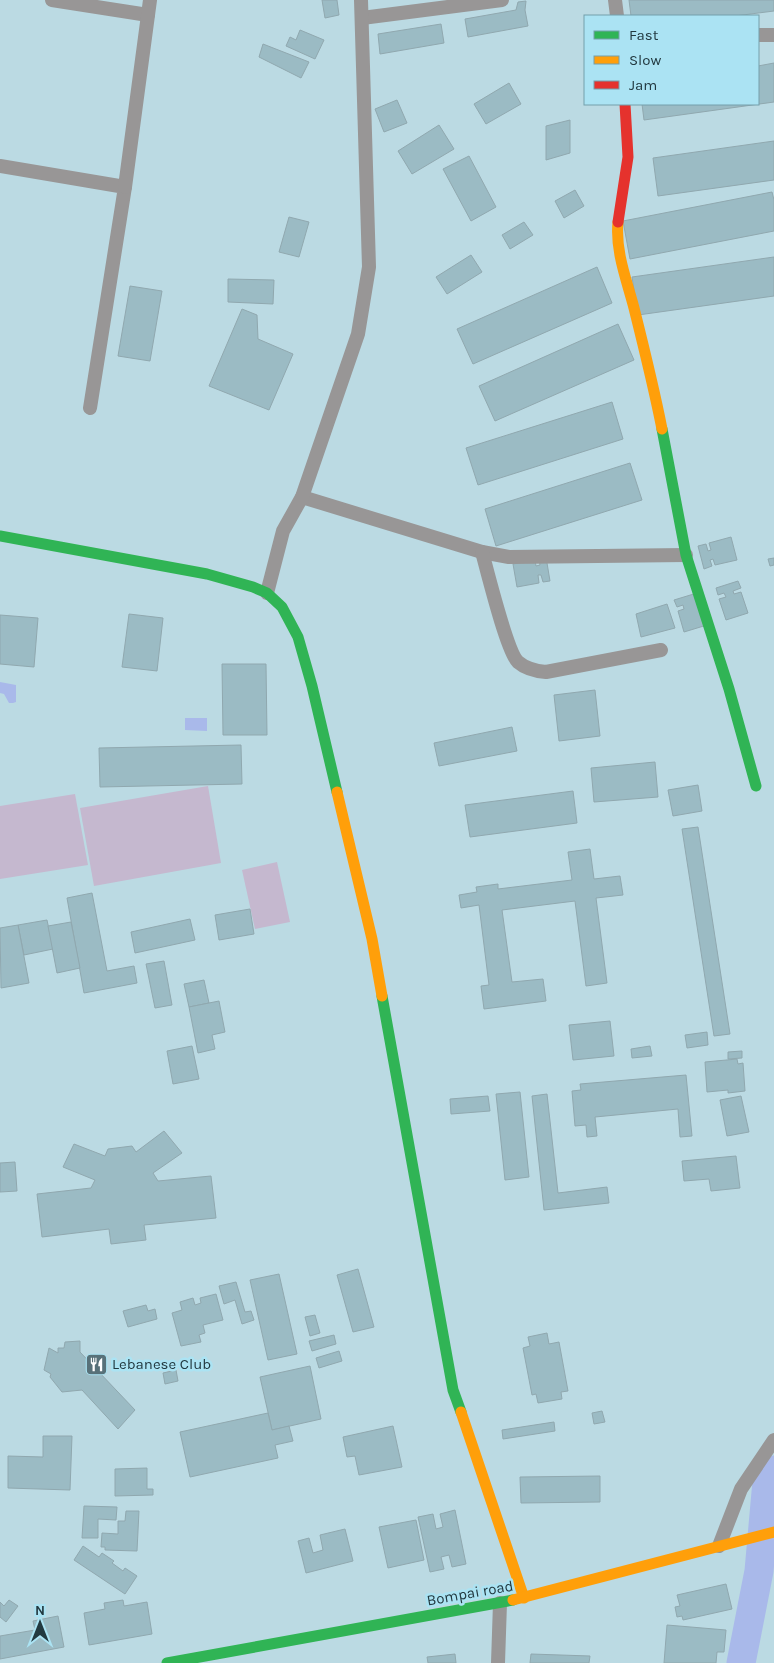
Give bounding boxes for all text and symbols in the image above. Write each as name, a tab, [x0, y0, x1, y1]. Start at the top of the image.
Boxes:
legend	[584, 15, 759, 105]
text: Fast	[629, 26, 659, 44]
text: Slow	[629, 51, 661, 69]
text: Jam	[629, 76, 657, 94]
restaurant icon: Lebanese Club	[84, 1352, 108, 1376]
place label: Lebanese Club	[112, 1355, 211, 1373]
street label: Bompai road	[425, 1577, 515, 1609]
north arrow	[15, 1598, 65, 1648]
text: N	[35, 1602, 45, 1619]

